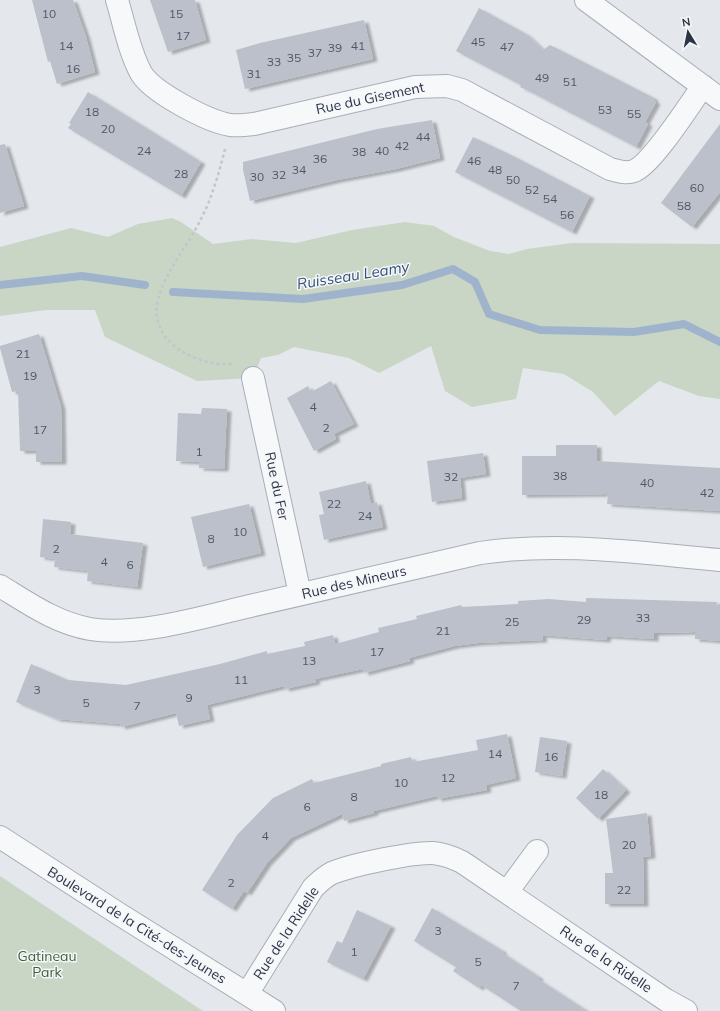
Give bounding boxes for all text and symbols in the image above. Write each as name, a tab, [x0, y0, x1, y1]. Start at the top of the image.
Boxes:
house number: 10	[42, 6, 56, 21]
house number: 15	[169, 6, 183, 21]
north arrow	[668, 12, 708, 52]
text: N	[681, 15, 692, 30]
house number: 17	[176, 28, 190, 43]
house number: 45	[471, 34, 485, 49]
house number: 14	[59, 38, 73, 53]
house number: 41	[351, 38, 365, 53]
house number: 47	[500, 39, 514, 54]
house number: 39	[328, 40, 342, 55]
house number: 37	[308, 45, 322, 60]
house number: 35	[287, 50, 301, 65]
house number: 33	[267, 54, 281, 69]
house number: 16	[66, 61, 80, 76]
house number: 31	[247, 66, 261, 81]
house number: 49	[535, 70, 549, 85]
house number: 51	[563, 74, 577, 89]
street label: Rue du Gisement	[314, 78, 426, 118]
house number: 53	[598, 102, 612, 117]
house number: 18	[85, 104, 99, 119]
house number: 55	[627, 106, 641, 121]
house number: 20	[101, 121, 115, 136]
house number: 44	[416, 129, 430, 144]
house number: 42	[395, 138, 409, 153]
house number: 24	[137, 143, 151, 158]
house number: 40	[375, 143, 389, 158]
house number: 38	[352, 144, 366, 159]
house number: 36	[313, 151, 327, 166]
house number: 46	[467, 153, 481, 168]
house number: 34	[292, 162, 306, 177]
house number: 48	[488, 162, 502, 177]
house number: 28	[174, 166, 188, 181]
house number: 32	[272, 167, 286, 182]
house number: 30	[250, 169, 264, 184]
house number: 50	[506, 172, 520, 187]
house number: 60	[690, 180, 704, 195]
house number: 52	[525, 182, 539, 197]
house number: 54	[543, 191, 557, 206]
house number: 58	[677, 198, 691, 213]
house number: 56	[560, 207, 574, 222]
water label: Ruisseau Leamy	[295, 257, 412, 293]
house number: 21	[16, 346, 30, 361]
house number: 19	[23, 368, 37, 383]
house number: 4	[309, 399, 317, 414]
house number: 2	[322, 420, 330, 435]
house number: 17	[33, 422, 47, 437]
house number: 1	[195, 444, 203, 459]
street label: Rue du Fer	[261, 450, 293, 523]
house number: 38	[553, 468, 567, 483]
house number: 32	[444, 469, 458, 484]
house number: 40	[640, 475, 654, 490]
house number: 42	[700, 485, 714, 500]
house number: 22	[327, 496, 341, 511]
house number: 24	[358, 508, 372, 523]
house number: 10	[233, 524, 247, 539]
house number: 8	[207, 531, 215, 546]
house number: 2	[52, 541, 60, 556]
house number: 4	[100, 554, 108, 569]
house number: 6	[126, 557, 134, 572]
street label: Rue des Mineurs	[300, 561, 408, 603]
house number: 33	[636, 610, 650, 625]
house number: 29	[577, 612, 591, 627]
house number: 25	[505, 614, 519, 629]
house number: 21	[436, 623, 450, 638]
house number: 17	[370, 644, 384, 659]
house number: 13	[302, 653, 316, 668]
house number: 11	[234, 672, 248, 687]
house number: 3	[33, 682, 41, 697]
house number: 9	[185, 690, 193, 705]
house number: 5	[82, 695, 90, 710]
house number: 7	[133, 698, 141, 713]
house number: 14	[488, 746, 502, 761]
house number: 16	[544, 749, 558, 764]
house number: 12	[441, 770, 455, 785]
house number: 10	[394, 775, 408, 790]
house number: 18	[594, 787, 608, 802]
house number: 8	[350, 789, 358, 804]
house number: 6	[303, 799, 311, 814]
house number: 4	[261, 828, 269, 843]
house number: 20	[622, 837, 636, 852]
street label: Boulevard de la Cité-des-Jeunes	[44, 862, 230, 988]
house number: 2	[227, 875, 235, 890]
house number: 22	[617, 882, 631, 897]
street label: Rue de la Ridelle	[249, 883, 323, 983]
street label: Rue de la Ridelle	[556, 922, 656, 996]
house number: 3	[434, 923, 442, 938]
house number: 1	[350, 944, 358, 959]
park label: Gatineau Park	[17, 947, 77, 981]
house number: 5	[474, 954, 482, 969]
house number: 7	[512, 978, 520, 993]

